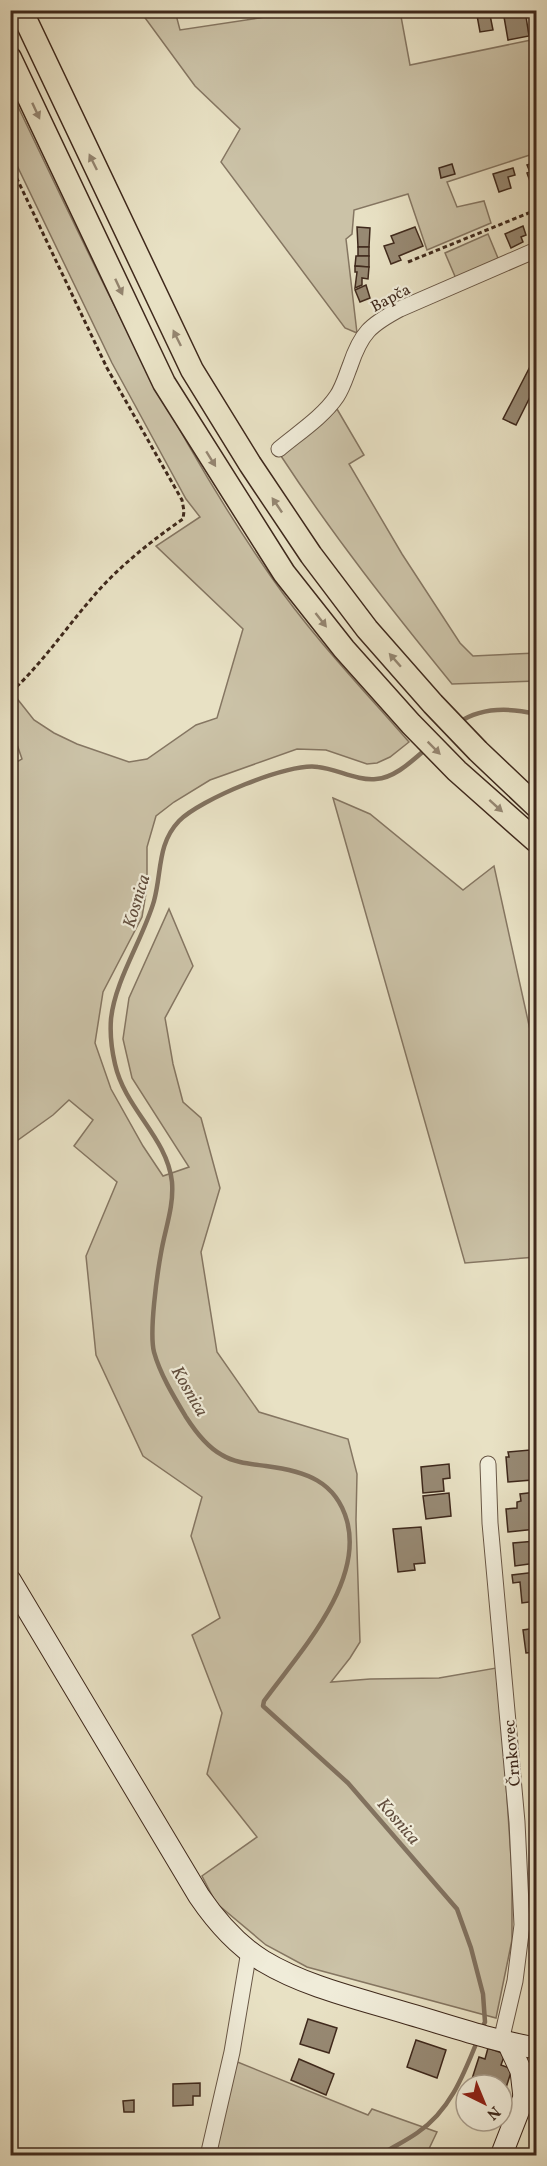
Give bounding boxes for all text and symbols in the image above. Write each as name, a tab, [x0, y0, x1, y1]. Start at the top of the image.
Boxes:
one-way arrow	[31, 103, 40, 120]
one-way arrow	[88, 154, 98, 171]
one-way arrow	[114, 279, 123, 296]
street label: Bapča	[367, 279, 415, 318]
one-way arrow	[173, 330, 182, 347]
one-way arrow	[205, 451, 216, 467]
one-way arrow	[272, 497, 283, 513]
one-way arrow	[315, 612, 327, 627]
one-way arrow	[389, 653, 402, 668]
one-way arrow	[426, 740, 440, 754]
one-way arrow	[488, 799, 503, 812]
water label: Kosnica	[117, 872, 157, 931]
water label: Kosnica	[164, 1362, 213, 1422]
street label: Črnkovec	[498, 1719, 527, 1787]
water label: Kosnica	[370, 1793, 425, 1851]
north arrow	[454, 2073, 514, 2133]
text: N	[481, 2100, 505, 2125]

